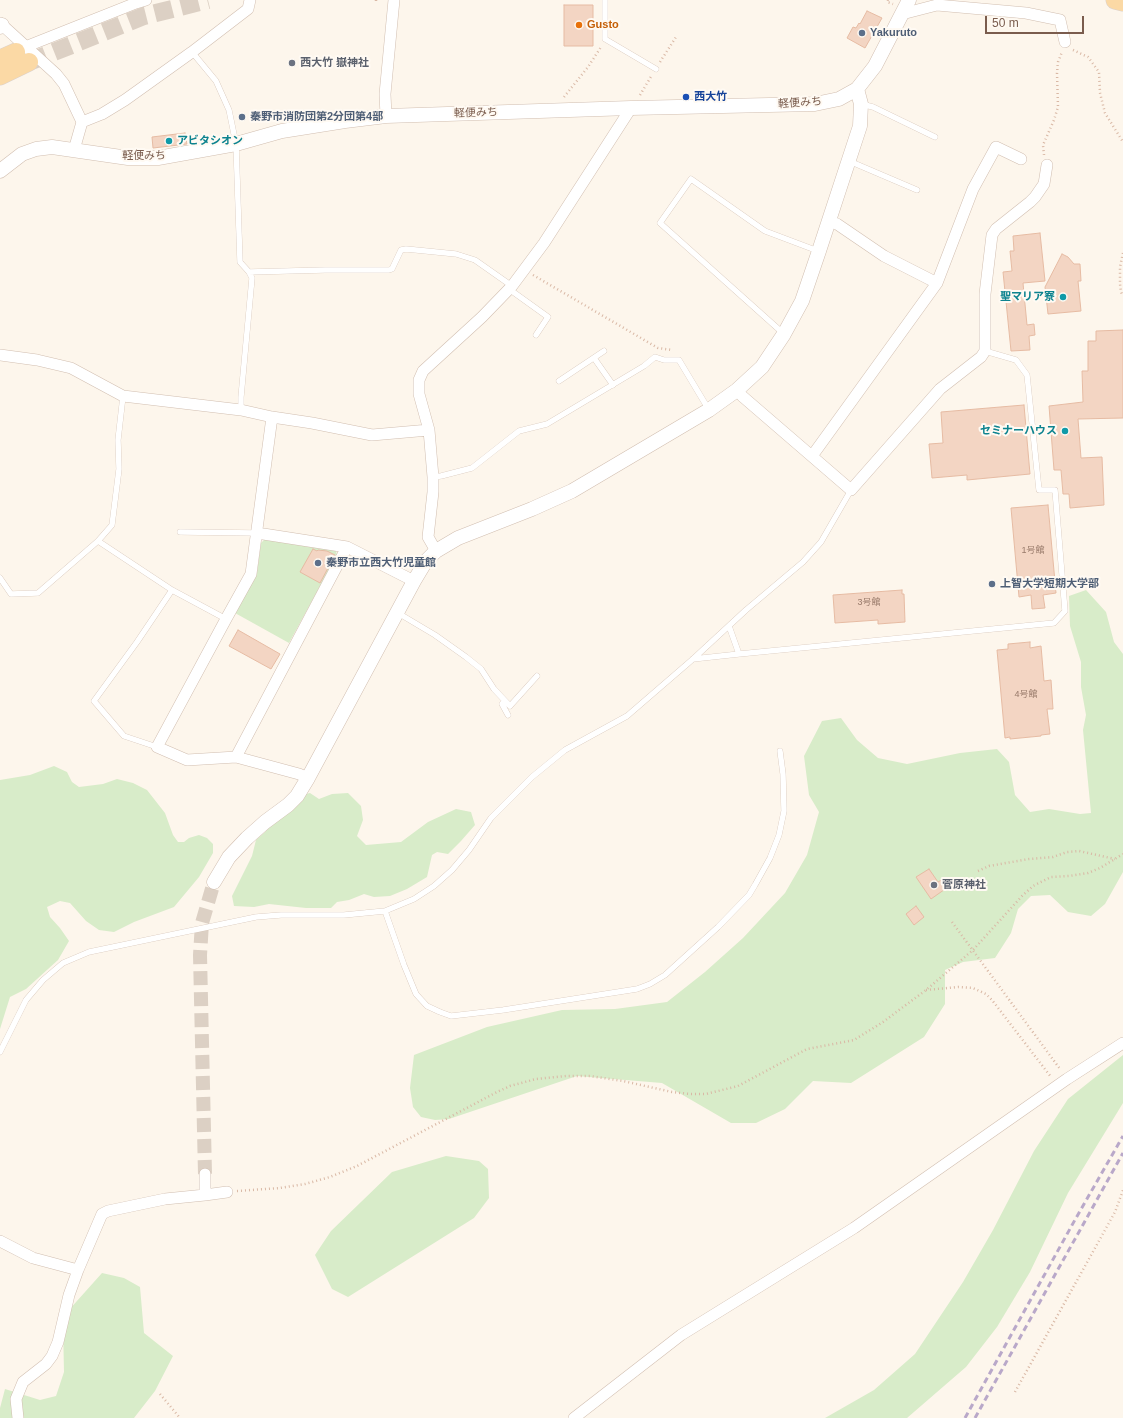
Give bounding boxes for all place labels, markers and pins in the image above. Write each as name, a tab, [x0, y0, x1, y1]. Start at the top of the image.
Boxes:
place label: Gusto	[587, 18, 619, 32]
marker: Gusto	[574, 20, 584, 30]
place label: Yakuruto	[870, 26, 917, 40]
marker: Yakuruto	[857, 28, 867, 38]
place label: 西大竹 嶽神社	[300, 56, 369, 70]
marker: 西大竹 嶽神社	[287, 58, 297, 68]
place label: 西大竹	[694, 90, 727, 104]
marker: 西大竹	[681, 92, 691, 102]
place label: 秦野市消防団第2分団第4部	[250, 110, 383, 124]
marker: 秦野市消防団第2分団第4部	[237, 112, 247, 122]
place label: アビタシオン	[177, 134, 243, 148]
marker: アビタシオン	[164, 136, 174, 146]
place label: 聖マリア寮	[1000, 290, 1055, 304]
marker: 聖マリア寮	[1058, 292, 1068, 302]
place label: セミナーハウス	[980, 424, 1057, 438]
marker: セミナーハウス	[1060, 426, 1070, 436]
place label: 秦野市立西大竹児童館	[326, 556, 436, 570]
marker: 秦野市立西大竹児童館	[313, 558, 323, 568]
place label: 上智大学短期大学部	[1000, 577, 1099, 591]
marker: 上智大学短期大学部	[987, 579, 997, 589]
place label: 菅原神社	[942, 878, 986, 892]
marker: 菅原神社	[929, 880, 939, 890]

